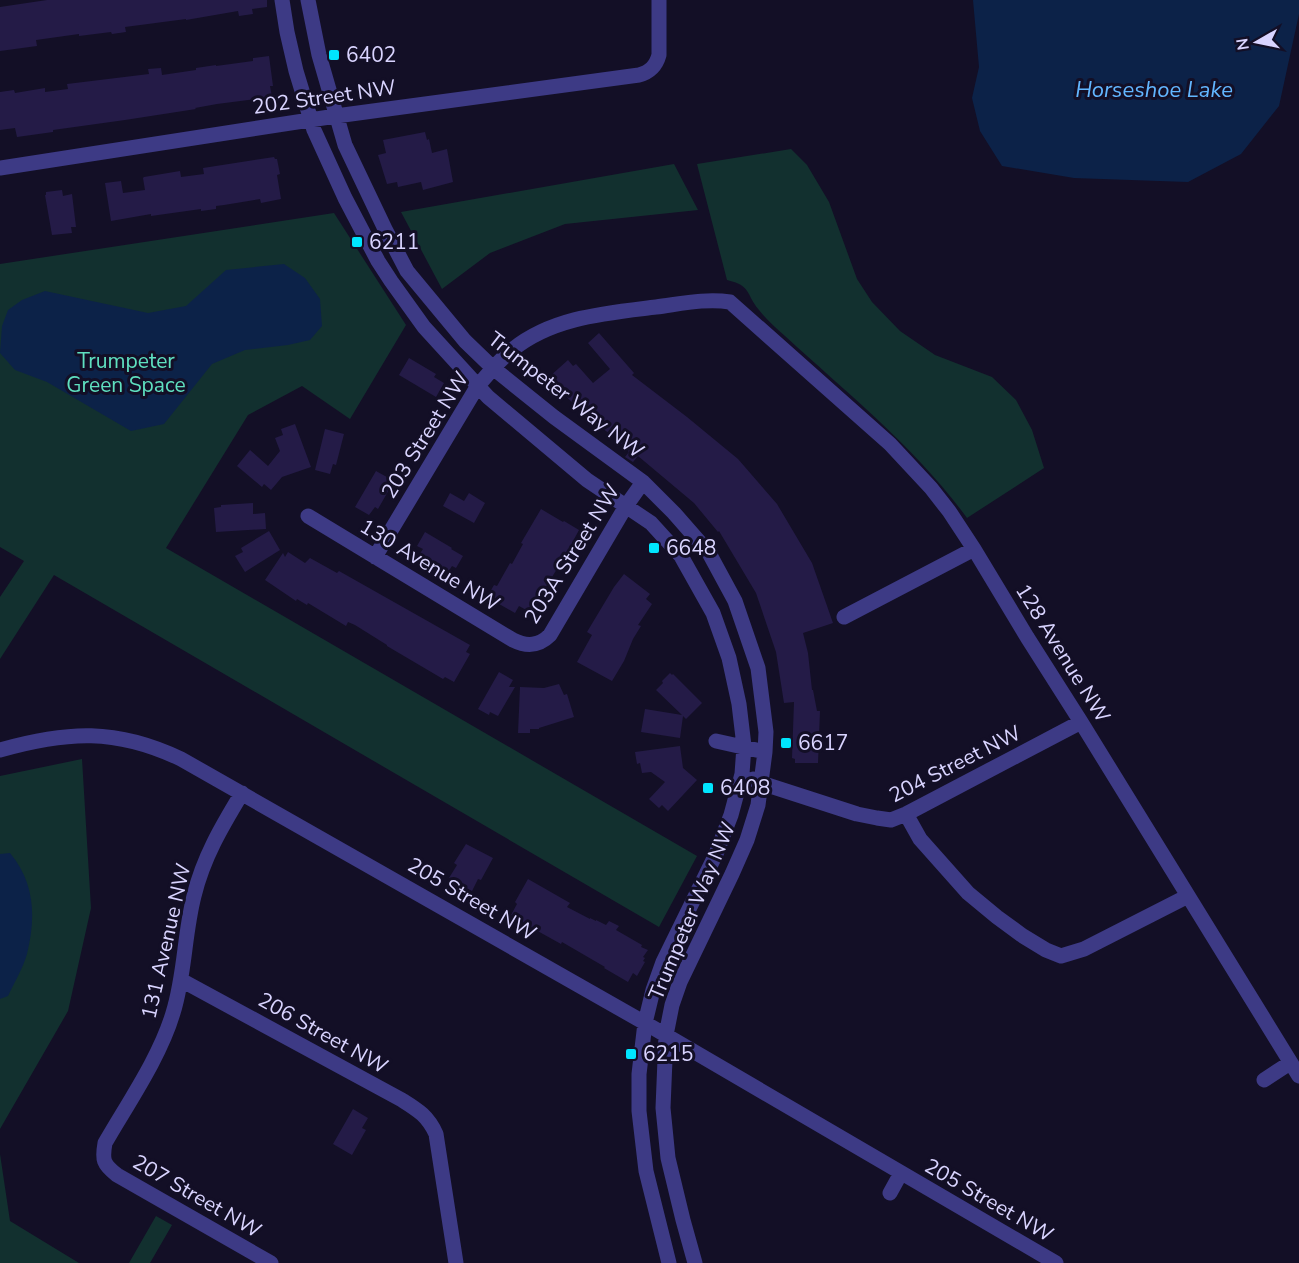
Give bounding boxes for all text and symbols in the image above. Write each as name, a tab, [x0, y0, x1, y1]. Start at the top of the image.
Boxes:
north arrow	[1227, 12, 1287, 72]
text: N	[1231, 37, 1255, 52]
place label: 6402	[346, 41, 396, 69]
marker: 6402	[327, 48, 341, 62]
street label: 202 Street NW	[250, 73, 398, 121]
water label: Horseshoe Lake	[1075, 75, 1233, 105]
place label: 6211	[369, 228, 419, 256]
marker: 6211	[350, 235, 364, 249]
street label: Trumpeter Way NW	[482, 325, 650, 465]
park label: Trumpeter Green Space	[66, 347, 186, 399]
street label: 203 Street NW	[375, 366, 475, 504]
street label: 203A Street NW	[518, 479, 626, 629]
street label: 130 Avenue NW	[355, 512, 505, 618]
place label: 6648	[666, 534, 716, 562]
marker: 6648	[647, 541, 661, 555]
street label: 128 Avenue NW	[1009, 578, 1117, 728]
street label: 204 Street NW	[884, 719, 1026, 809]
place label: 6617	[798, 729, 848, 757]
marker: 6617	[779, 736, 793, 750]
place label: 6408	[720, 774, 770, 802]
marker: 6408	[701, 781, 715, 795]
street label: Trumpeter Way NW	[642, 818, 742, 1004]
street label: 205 Street NW	[402, 851, 542, 947]
street label: 131 Avenue NW	[135, 861, 197, 1021]
street label: 206 Street NW	[253, 986, 393, 1080]
place label: 6215	[643, 1040, 693, 1068]
marker: 6215	[624, 1047, 638, 1061]
street label: 207 Street NW	[127, 1148, 267, 1244]
street label: 205 Street NW	[919, 1152, 1059, 1248]

